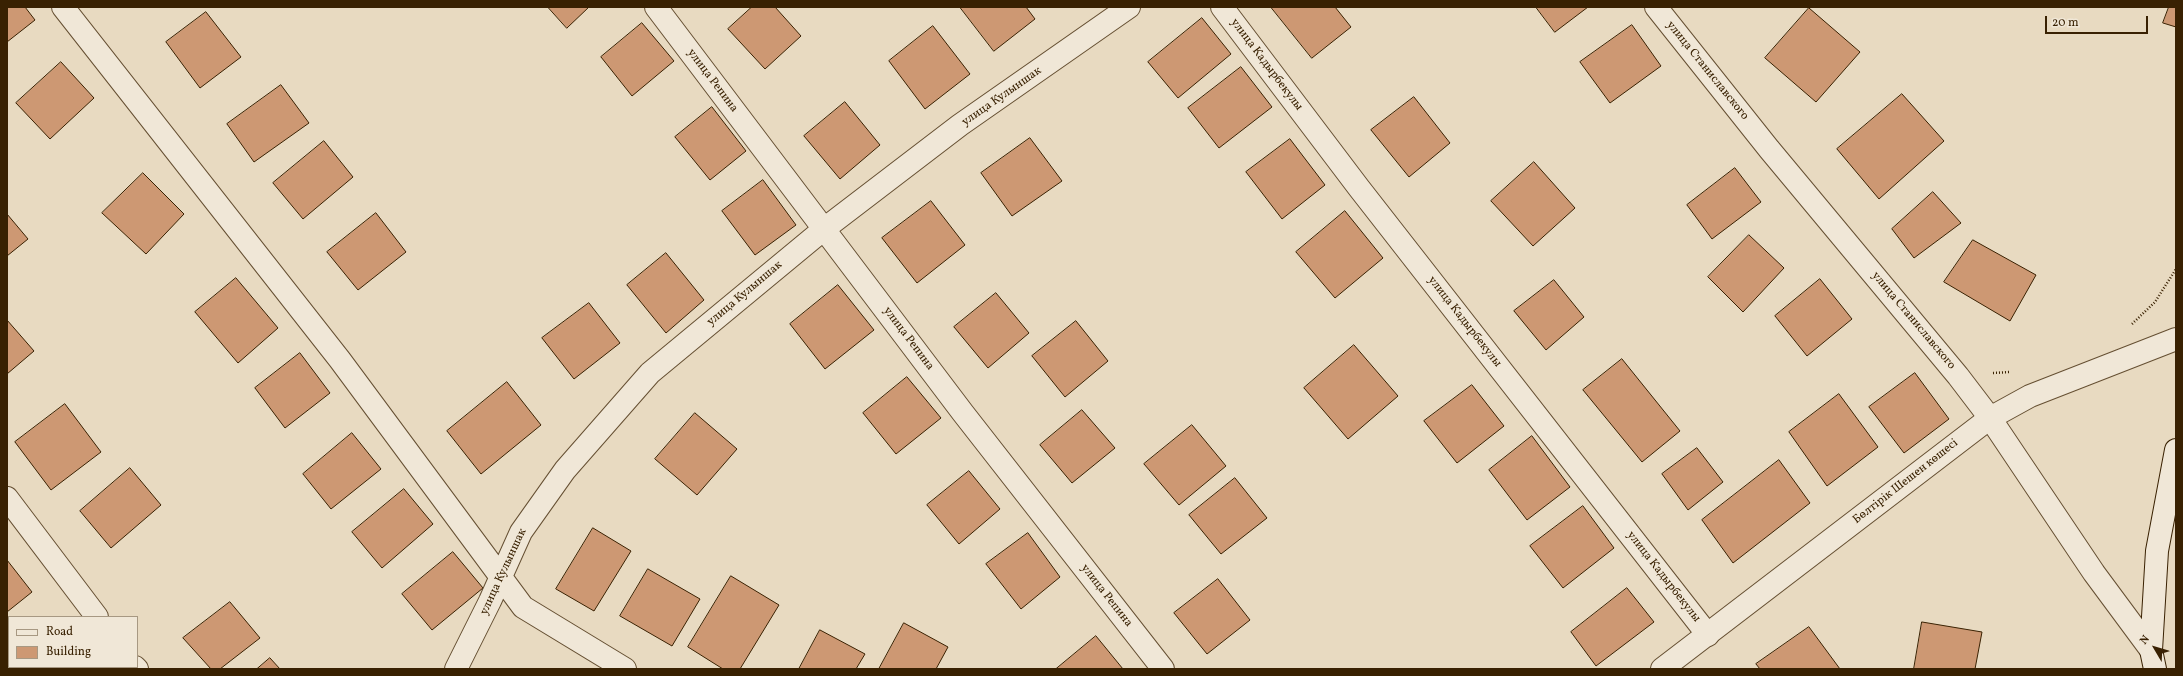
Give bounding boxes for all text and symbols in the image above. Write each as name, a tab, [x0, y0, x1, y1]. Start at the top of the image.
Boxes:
scale bar	[2047, 8, 2150, 34]
text: 20 m	[2052, 15, 2079, 31]
street label: улица Кадырбекулы	[1227, 16, 1305, 114]
street label: улица Станиславского	[1663, 19, 1751, 123]
street label: улица Репина	[683, 46, 741, 116]
street label: улица Кулыншак	[959, 64, 1045, 130]
street label: улица Кулыншак	[704, 258, 786, 330]
street label: улица Станиславского	[1868, 269, 1958, 373]
street label: улица Кадырбекулы	[1424, 274, 1504, 370]
street label: улица Репина	[879, 304, 937, 374]
street label: Бөлтірік Шешен көшесі	[1851, 436, 1961, 528]
street label: улица Кулыншак	[478, 526, 530, 618]
street label: улица Кадырбекулы	[1623, 529, 1703, 625]
street label: улица Репина	[1077, 562, 1135, 630]
legend	[8, 616, 138, 668]
text: Road	[46, 624, 73, 640]
north arrow	[2135, 628, 2175, 668]
text: N	[2137, 633, 2154, 648]
text: Building	[46, 644, 91, 660]

